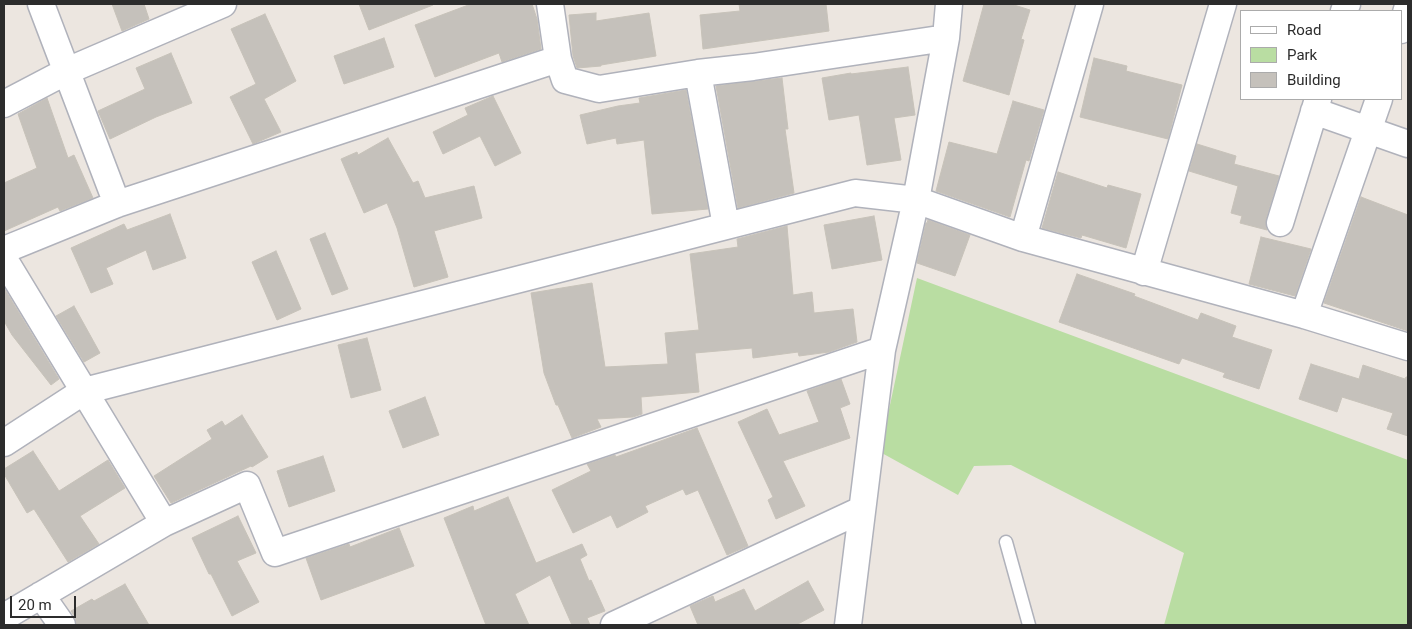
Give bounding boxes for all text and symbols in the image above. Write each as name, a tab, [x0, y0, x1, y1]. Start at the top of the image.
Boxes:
legend	[1240, 10, 1402, 100]
text: Road	[1287, 21, 1321, 39]
text: Park	[1287, 46, 1317, 64]
text: Building	[1287, 71, 1341, 89]
scale bar	[12, 586, 79, 618]
text: 20 m	[18, 596, 52, 614]

